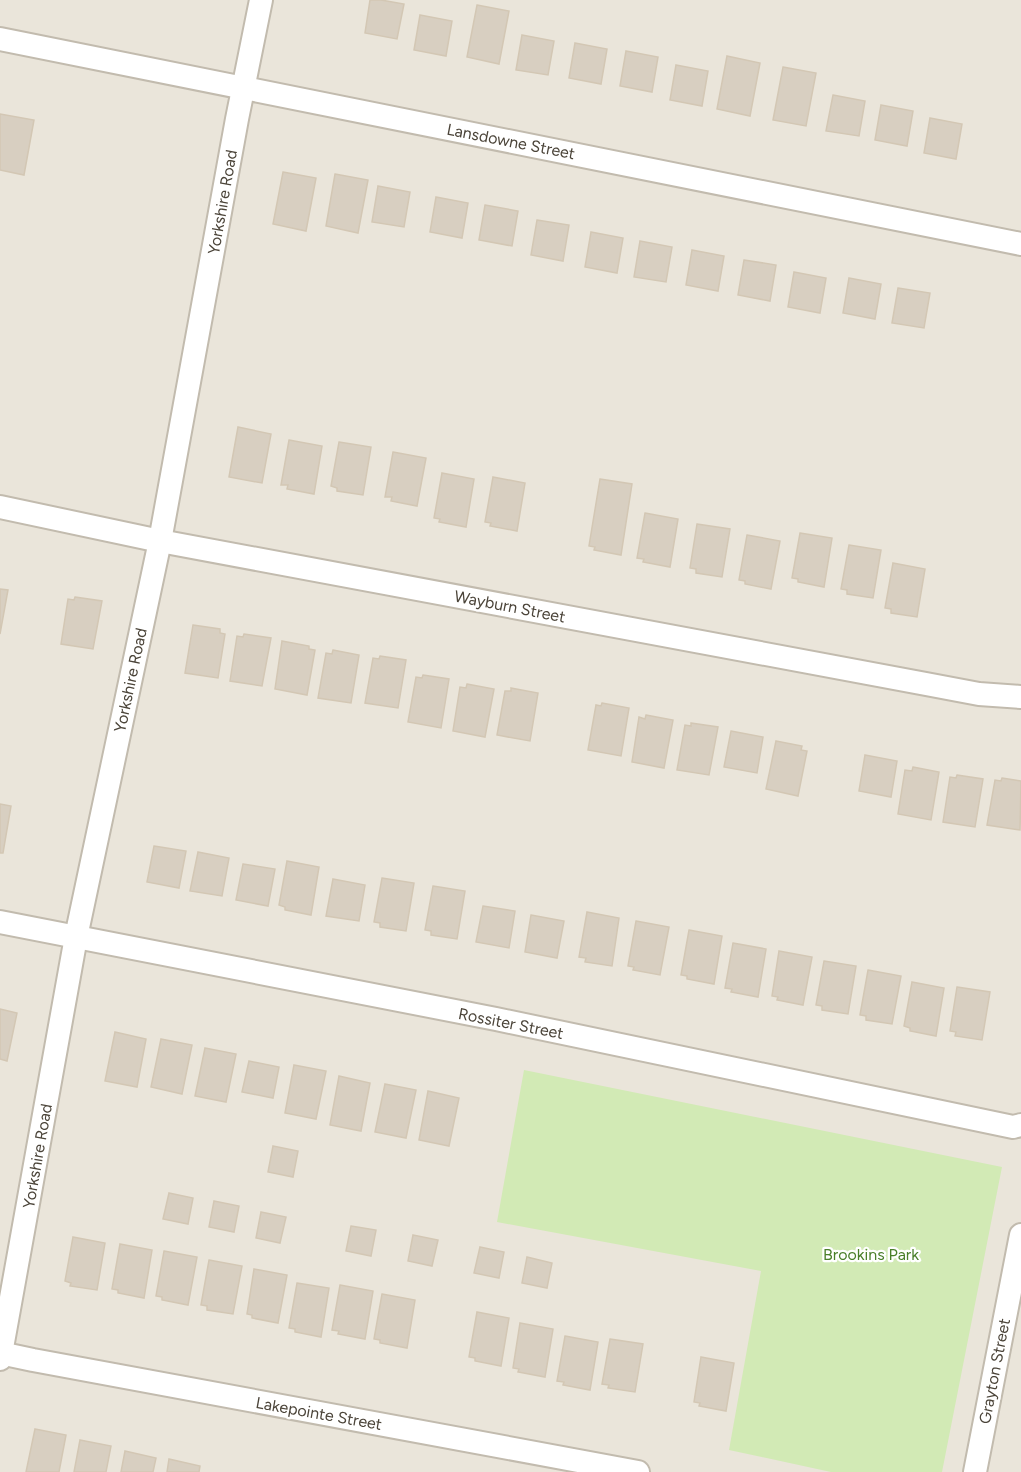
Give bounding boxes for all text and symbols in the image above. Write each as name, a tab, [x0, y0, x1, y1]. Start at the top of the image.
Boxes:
street label: Lansdowne Street	[445, 120, 577, 163]
street label: Yorkshire Road	[204, 148, 241, 256]
street label: Wayburn Street	[453, 586, 567, 627]
street label: Yorkshire Road	[110, 626, 151, 734]
street label: Rossiter Street	[457, 1004, 565, 1043]
street label: Yorkshire Road	[19, 1102, 56, 1210]
park label: Brookins Park	[823, 1245, 919, 1264]
street label: Grayton Street	[975, 1317, 1014, 1425]
street label: Lakepointe Street	[254, 1393, 383, 1434]

